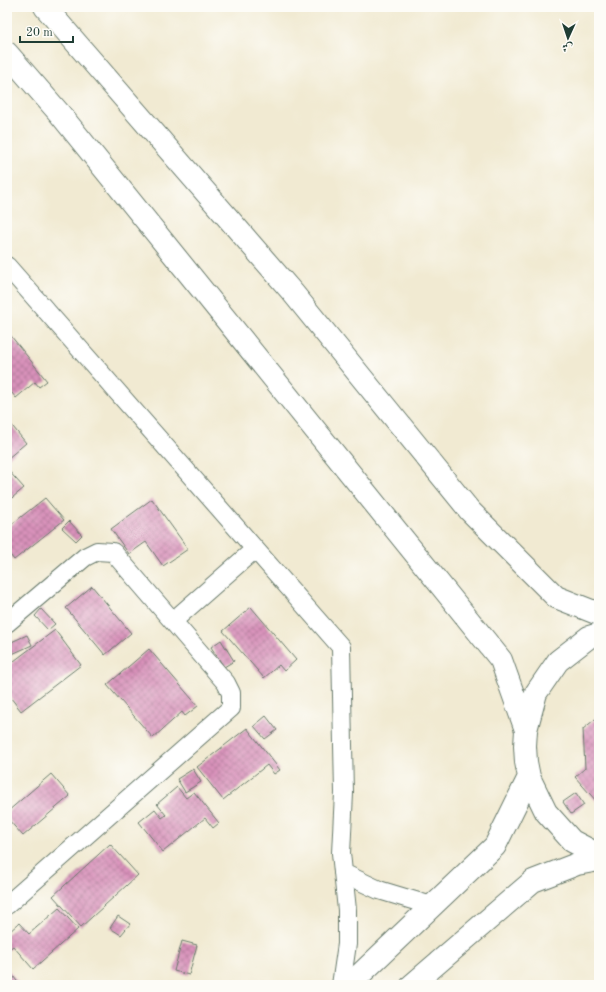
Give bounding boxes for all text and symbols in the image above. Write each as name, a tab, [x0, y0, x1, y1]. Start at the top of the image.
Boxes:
scale bar	[20, 18, 73, 44]
north arrow	[548, 18, 588, 58]
text: 20 m	[26, 27, 53, 39]
text: ش	[562, 41, 573, 52]

